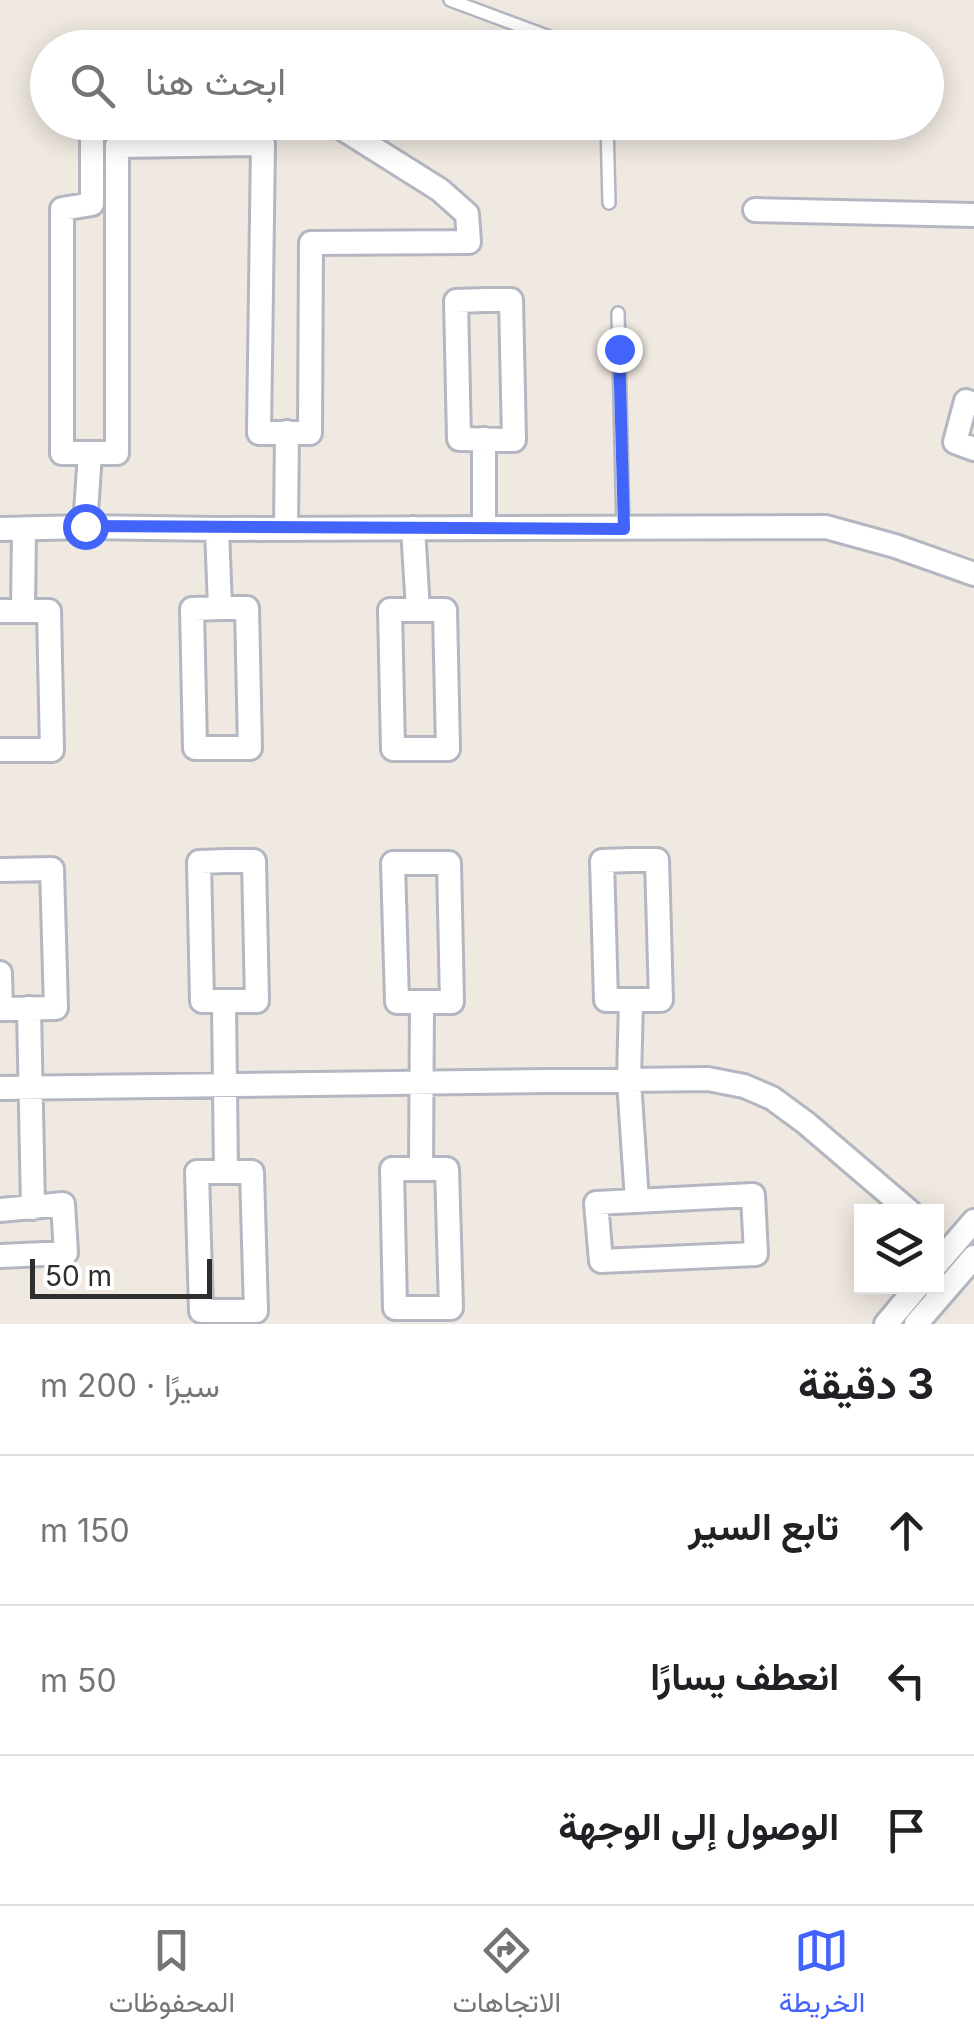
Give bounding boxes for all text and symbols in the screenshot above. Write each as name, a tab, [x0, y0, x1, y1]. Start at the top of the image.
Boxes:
search box	[30, 30, 944, 140]
icon: search	[65, 58, 120, 113]
text: ابحث هنا	[145, 58, 286, 104]
route end	[597, 327, 643, 373]
route start	[63, 504, 109, 550]
map controls	[854, 1204, 944, 1294]
button: layers	[854, 1204, 944, 1294]
scale bar	[30, 1254, 212, 1298]
text: 50 m	[45, 1259, 112, 1293]
text: 3 دقيقة	[798, 1358, 934, 1409]
text: سيرًا · 200 m	[40, 1366, 220, 1405]
text: تابع السير	[688, 1503, 839, 1549]
icon: ahead	[879, 1503, 934, 1558]
text: 150 m	[40, 1511, 130, 1550]
text: انعطف يسارًا	[650, 1653, 839, 1699]
icon: left	[879, 1653, 934, 1708]
text: 50 m	[40, 1661, 117, 1700]
text: الوصول إلى الوجهة	[558, 1803, 839, 1849]
icon: arrive	[879, 1803, 934, 1858]
tab: المحفوظات	[109, 1923, 235, 2027]
tab: الاتجاهات	[452, 1923, 561, 2027]
tab: الخريطة	[779, 1923, 865, 2027]

